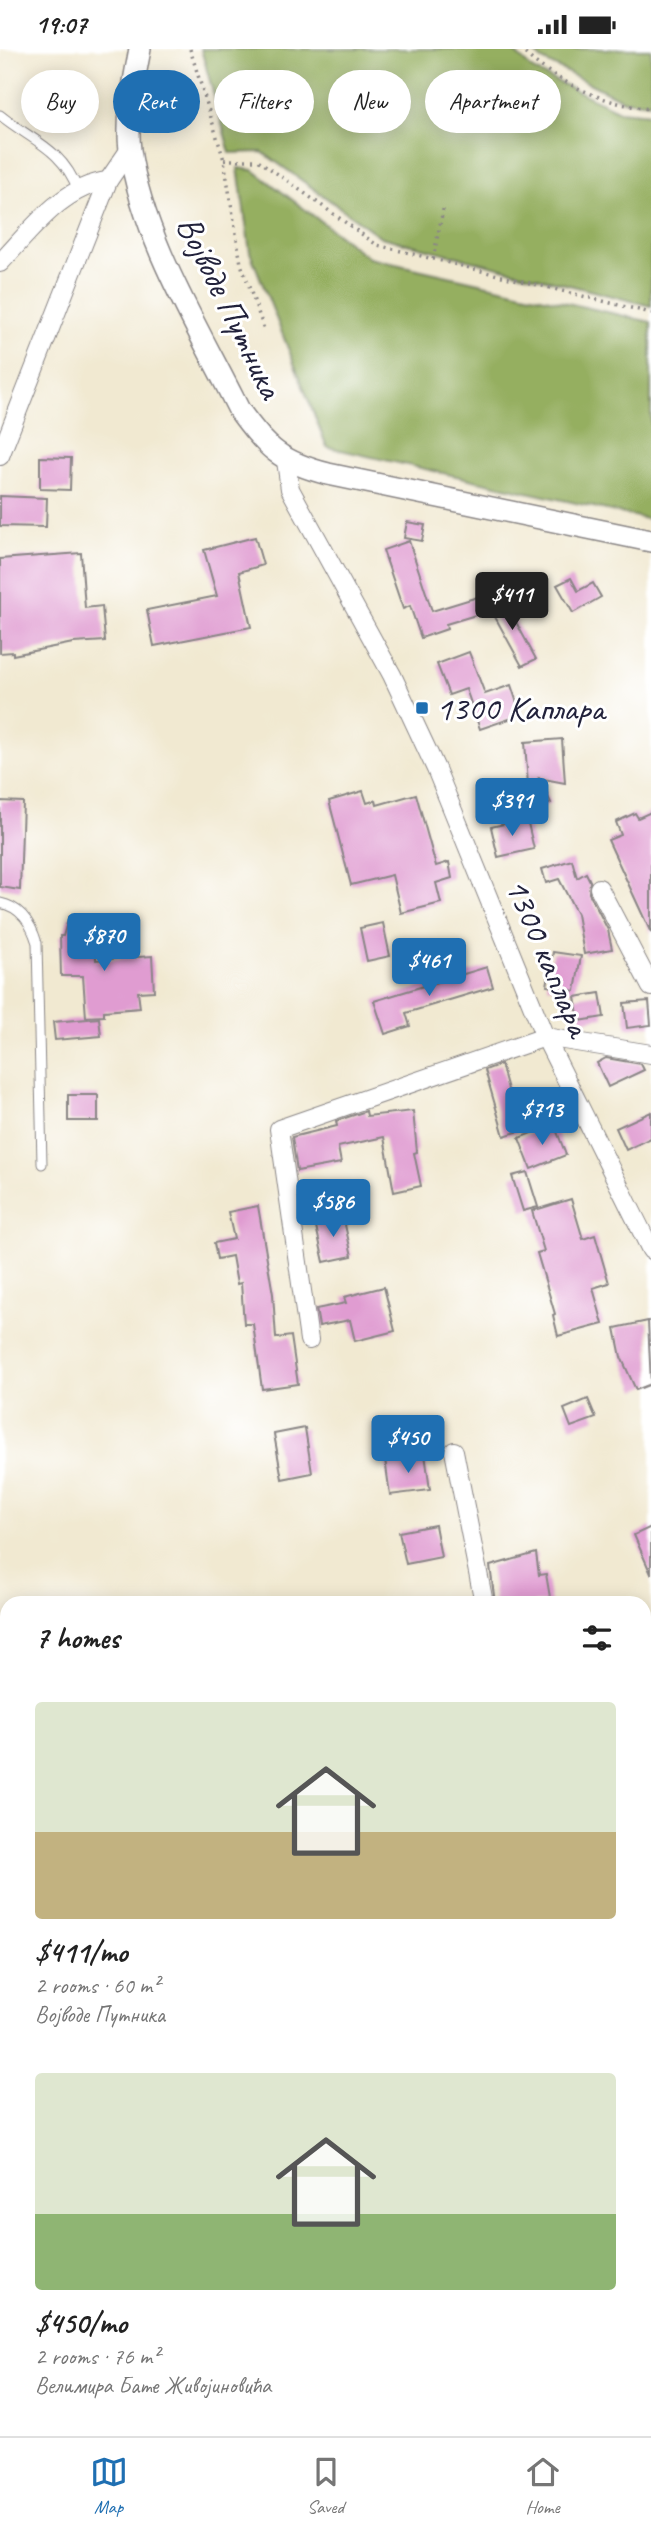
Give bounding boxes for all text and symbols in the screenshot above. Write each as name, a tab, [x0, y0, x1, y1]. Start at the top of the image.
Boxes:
text: 19:07	[35, 8, 87, 41]
chip: Buy	[21, 70, 99, 133]
chip: Rent	[113, 70, 200, 133]
chip: Filters	[214, 70, 314, 133]
chip: New	[328, 70, 411, 133]
chip: Apartment	[425, 70, 561, 133]
street label: Војводе Путника	[166, 208, 294, 407]
pin: $411	[471, 573, 553, 632]
text: $411	[491, 580, 533, 609]
place label: 1300 Каплара	[436, 686, 607, 731]
marker: 1300 Каплара	[414, 700, 430, 716]
pin: $391	[471, 779, 553, 838]
text: $391	[491, 786, 533, 815]
street label: 1300 каплара	[495, 871, 602, 1045]
pin: $870	[63, 913, 145, 973]
text: $870	[83, 921, 125, 950]
pin: $461	[388, 939, 470, 998]
text: $461	[408, 946, 450, 975]
pin: $713	[501, 1087, 583, 1147]
text: $713	[521, 1095, 563, 1124]
pin: $586	[292, 1179, 374, 1239]
text: $586	[312, 1187, 354, 1216]
pin: $450	[367, 1415, 449, 1475]
text: $450	[387, 1423, 429, 1452]
text: 7 homes	[35, 1619, 120, 1657]
icon: filters	[578, 1619, 616, 1657]
icon: home	[263, 1748, 389, 1874]
text: $411/mo	[35, 1933, 127, 1971]
text: 2 rooms · 60 m²	[35, 1971, 159, 2000]
text: Војводе Путника	[35, 2000, 165, 2029]
icon: home	[263, 2119, 389, 2245]
text: $450/mo	[35, 2304, 127, 2342]
text: 2 rooms · 76 m²	[35, 2342, 159, 2371]
text: Велимира Бате Живојиновића	[35, 2371, 271, 2400]
tab: Map	[90, 2453, 128, 2519]
tab: Saved	[307, 2453, 345, 2519]
tab: Home	[524, 2453, 562, 2519]

